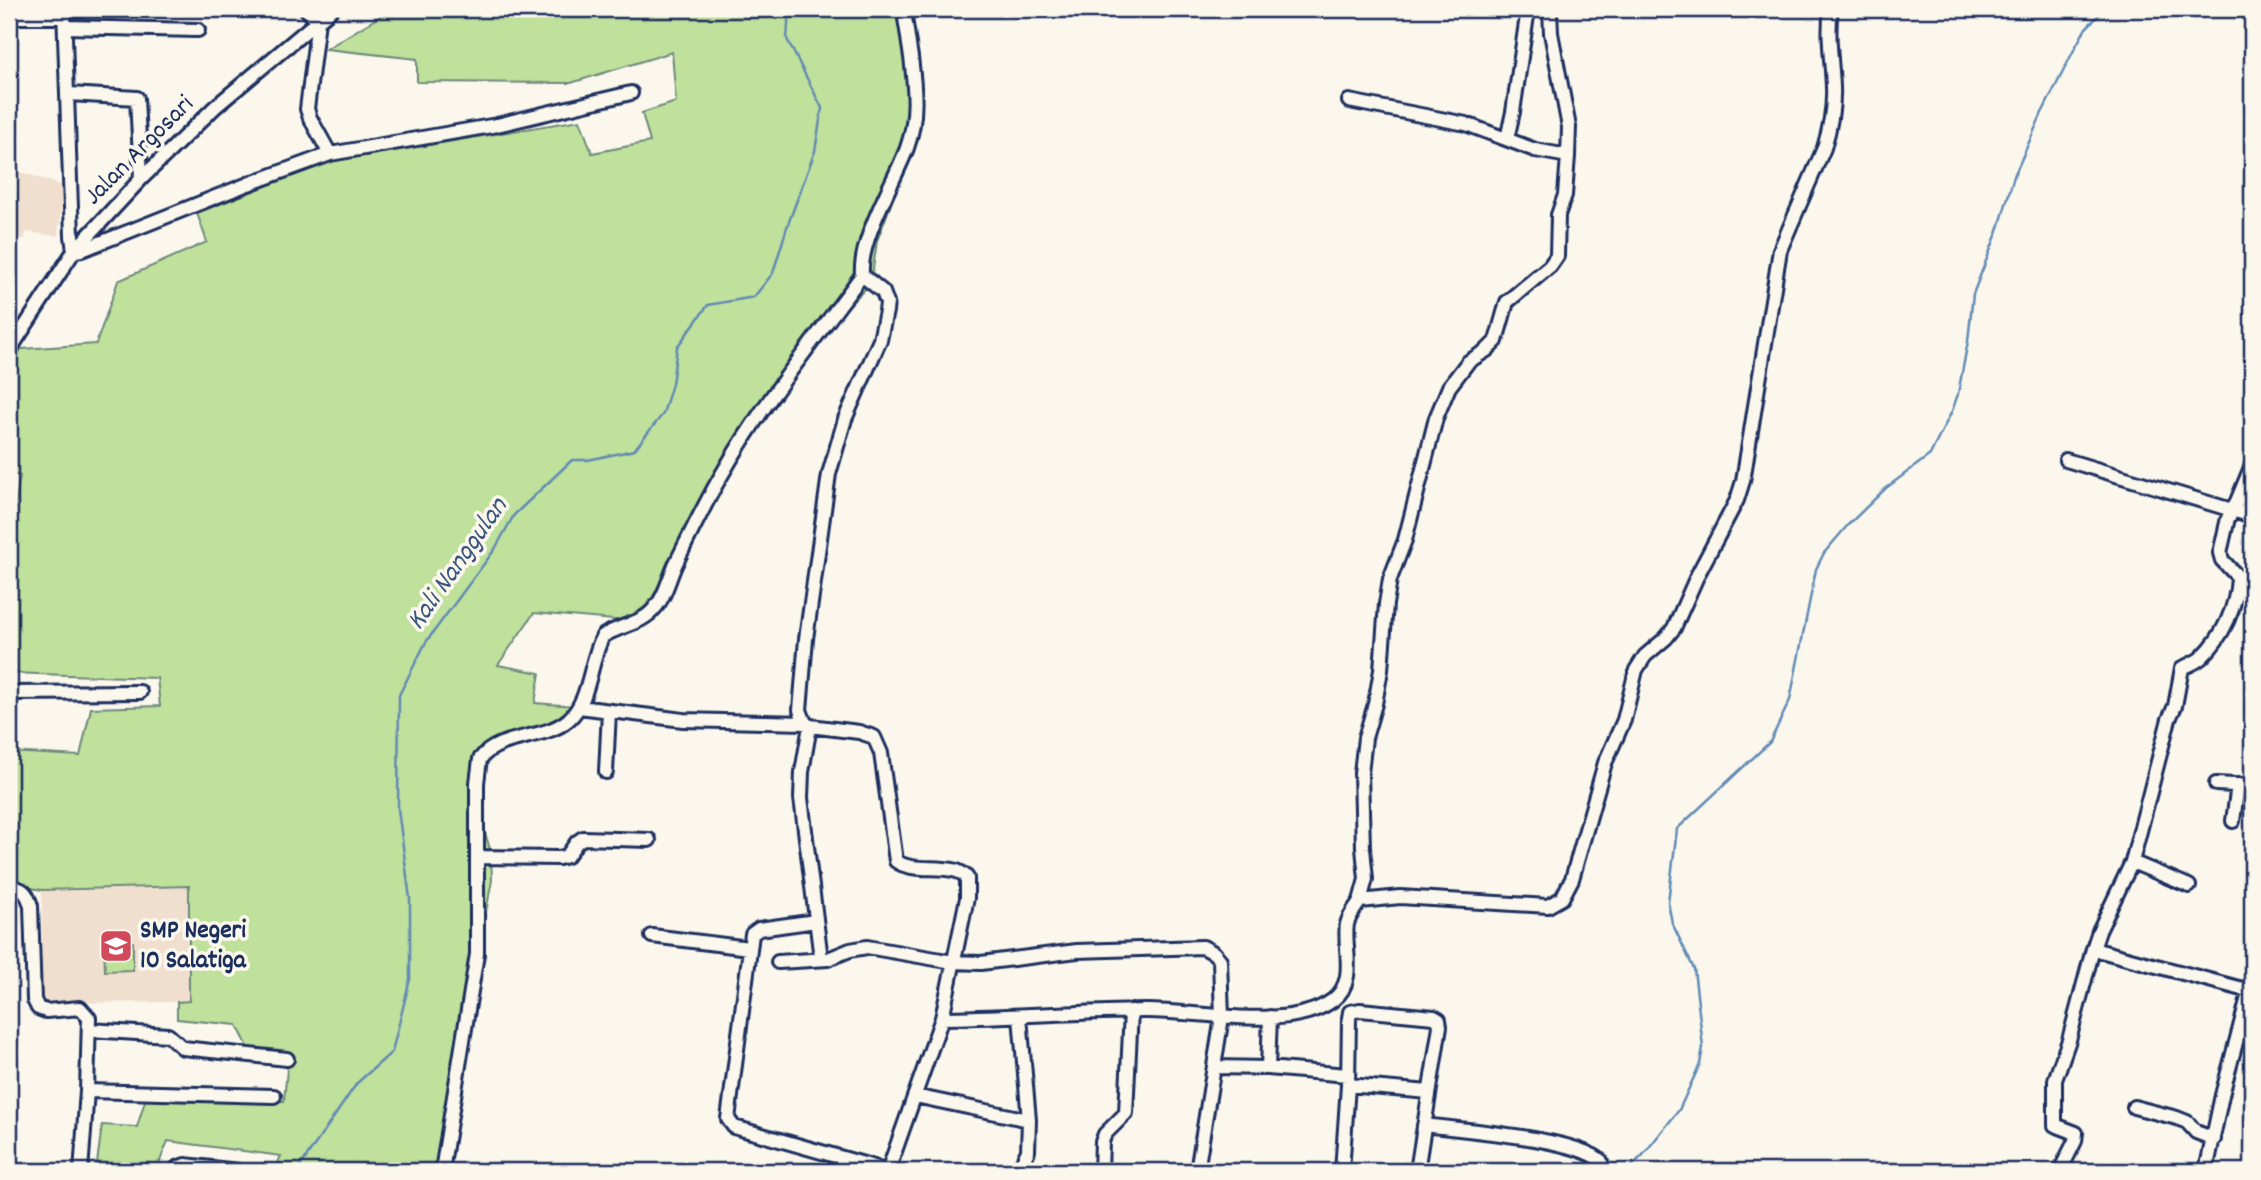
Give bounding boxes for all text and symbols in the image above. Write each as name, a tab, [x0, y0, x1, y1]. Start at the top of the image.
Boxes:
street label: Jalan Argosari	[77, 87, 204, 214]
water label: Kali Nanggulan	[399, 490, 520, 639]
place label: SMP Negeri 10 Salatiga	[140, 913, 247, 980]
school or university icon: SMP Negeri 10 Salatiga	[97, 927, 135, 965]

